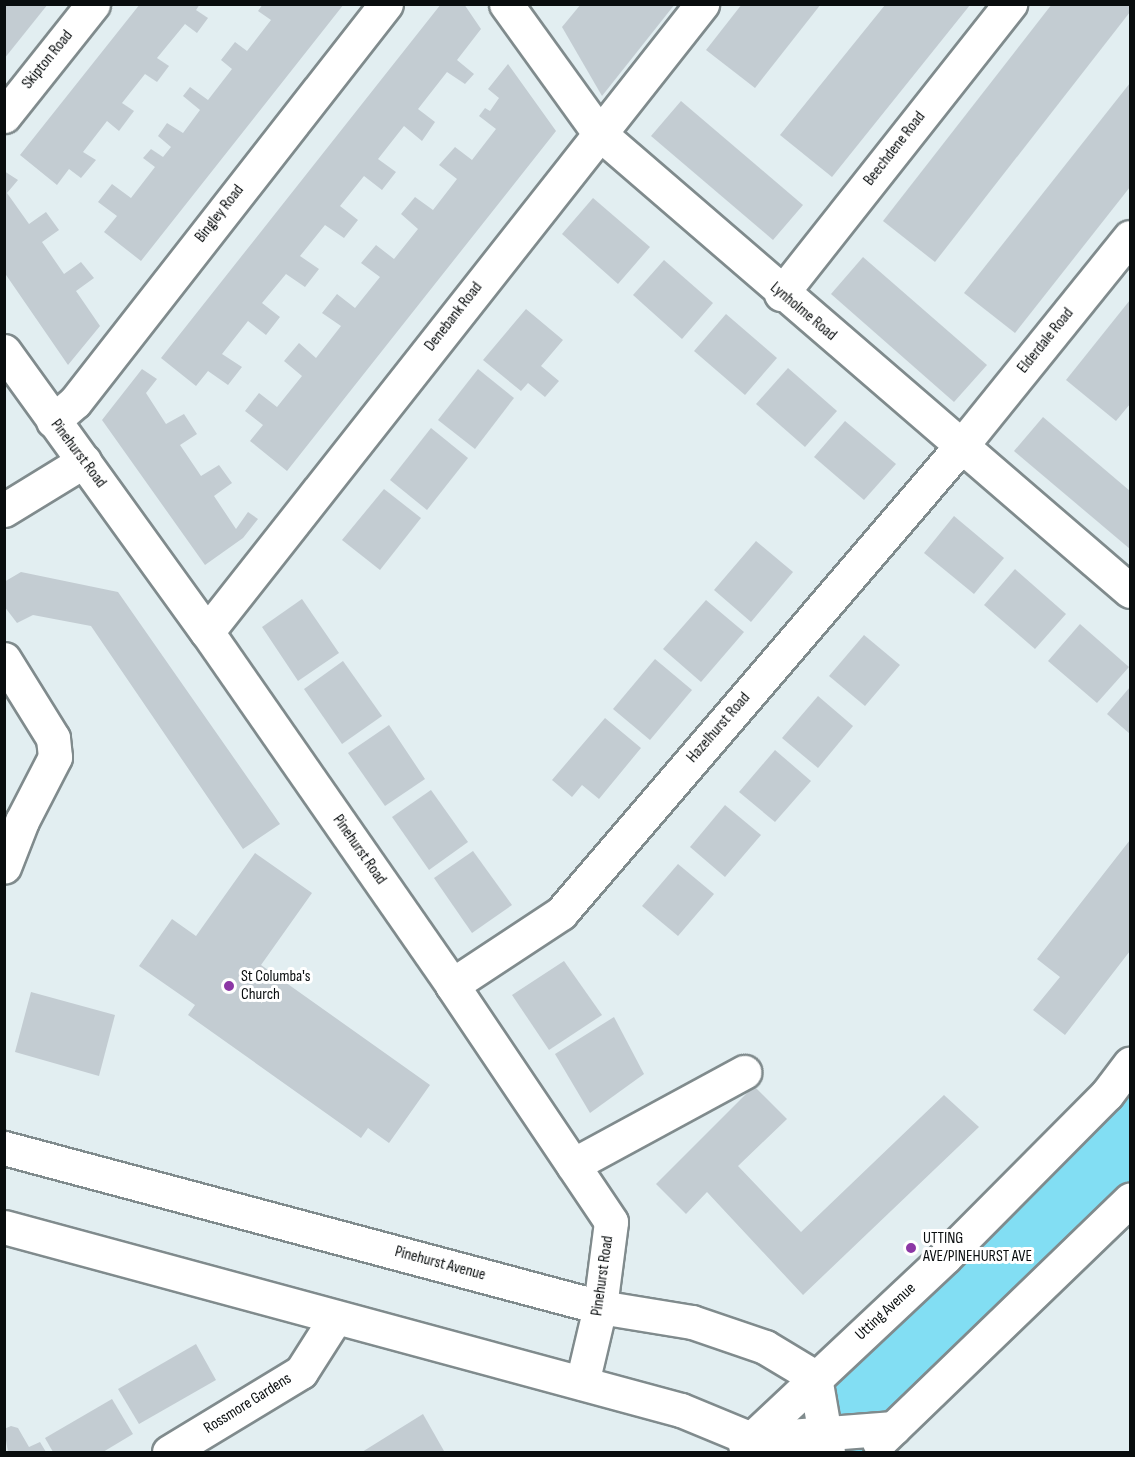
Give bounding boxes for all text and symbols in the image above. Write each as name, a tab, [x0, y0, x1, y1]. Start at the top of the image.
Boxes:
street label: Skipton Road	[19, 27, 77, 93]
street label: Beechdene Road	[860, 108, 930, 190]
street label: Bingley Road	[192, 181, 248, 247]
street label: Denebank Road	[421, 279, 487, 355]
street label: Lynholme Road	[766, 279, 840, 345]
street label: Elderdale Road	[1014, 304, 1078, 378]
street label: Pinehurst Road	[46, 416, 110, 492]
street label: Hazelhurst Road	[683, 689, 755, 767]
street label: Pinehurst Road	[328, 811, 390, 889]
place label: St Columba's Church	[241, 967, 311, 1005]
marker: St Columba's Church	[222, 979, 236, 993]
place label: UTTING AVE/PINEHURST AVE	[923, 1229, 1032, 1267]
street label: Pinehurst Road	[588, 1235, 618, 1317]
marker: UTTING AVE/PINEHURST AVE	[904, 1241, 918, 1255]
street label: Pinehurst Avenue	[393, 1243, 487, 1285]
street label: Utting Avenue	[852, 1279, 920, 1345]
street label: Rossmore Gardens	[201, 1370, 295, 1438]

